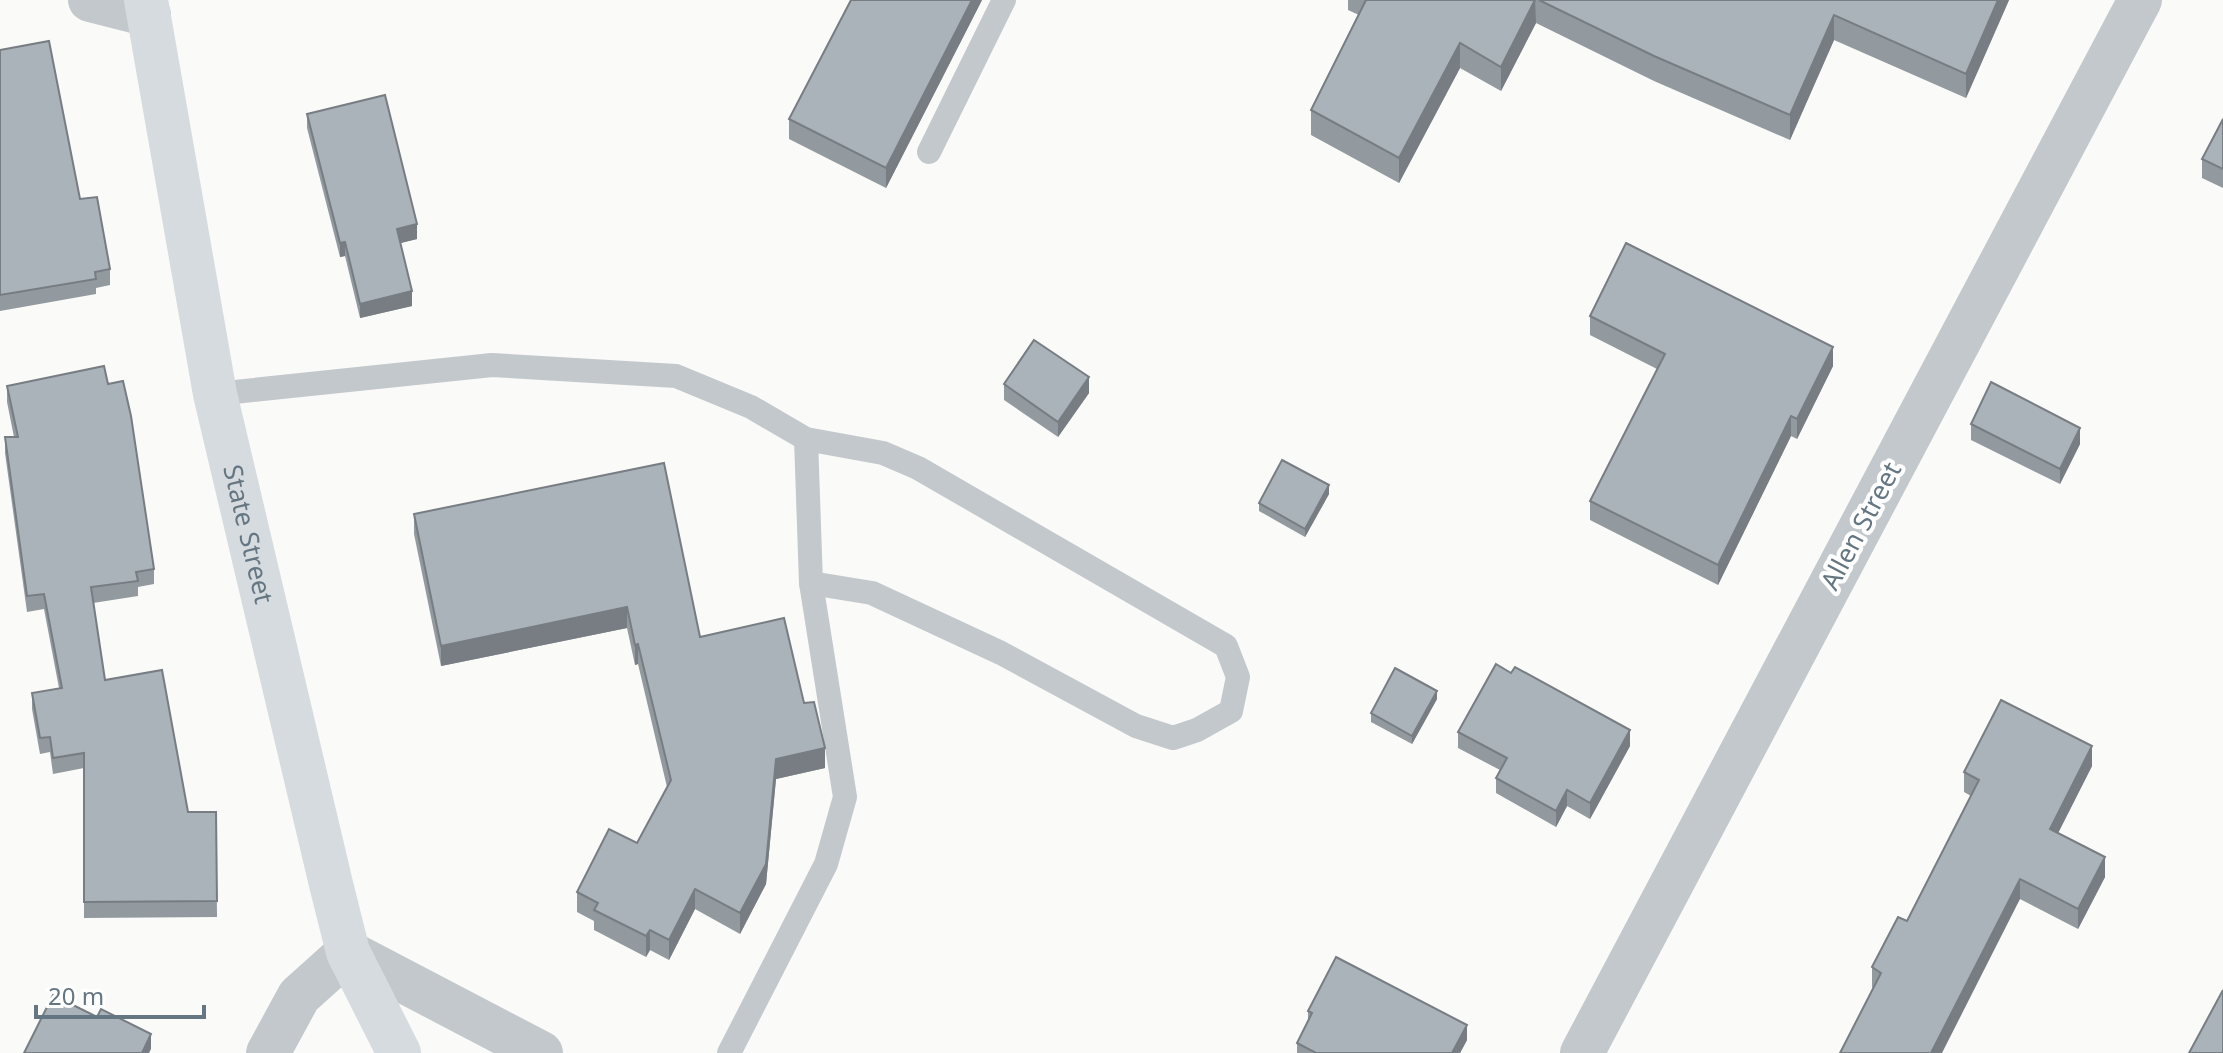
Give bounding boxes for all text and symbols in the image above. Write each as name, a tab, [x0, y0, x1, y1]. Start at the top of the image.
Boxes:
street label: Allen Street	[1811, 455, 1909, 596]
street label: State Street	[215, 461, 283, 607]
scale bar	[36, 969, 204, 1019]
text: 20 m	[48, 979, 104, 1012]

